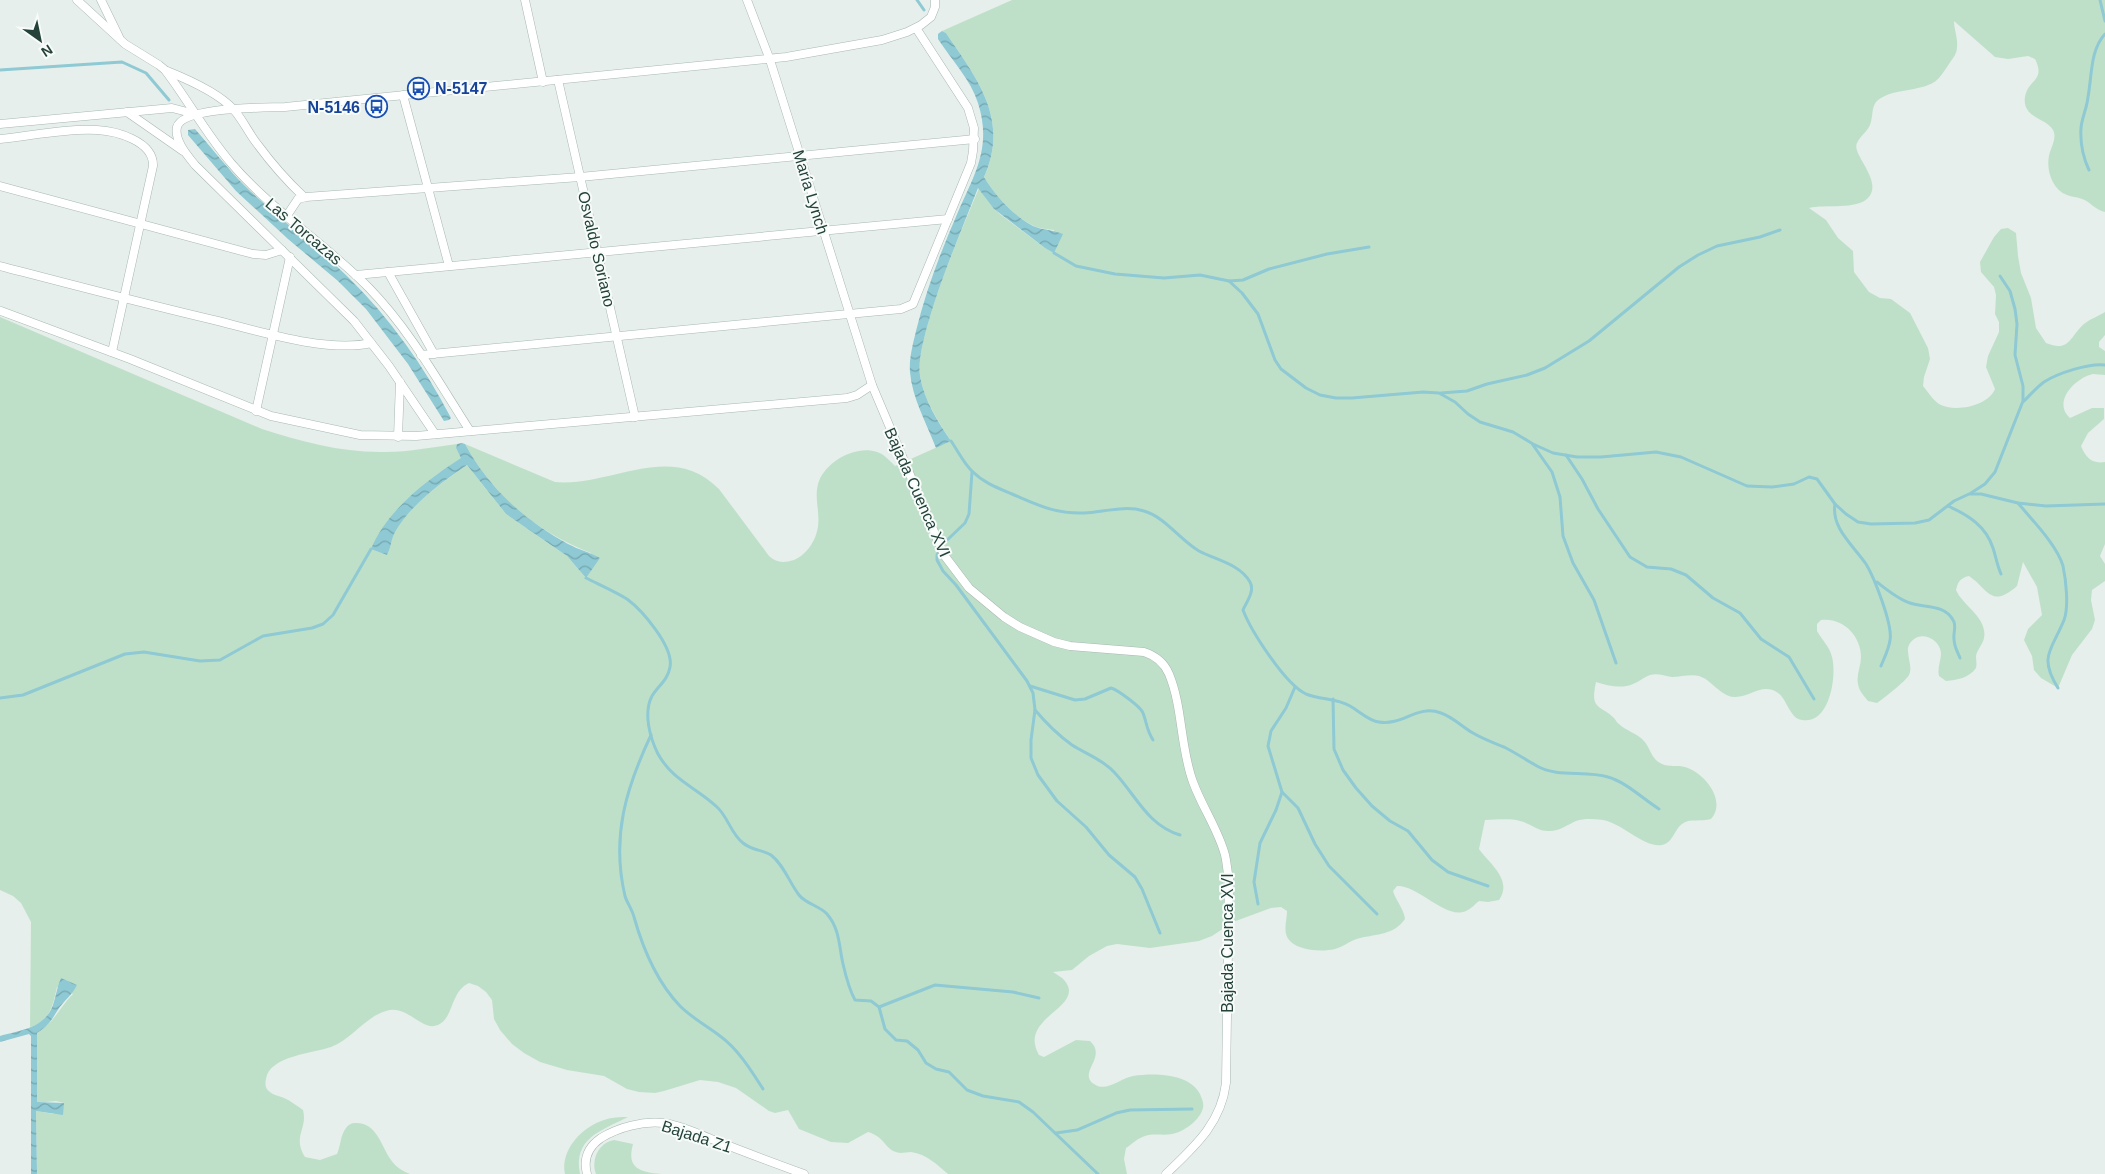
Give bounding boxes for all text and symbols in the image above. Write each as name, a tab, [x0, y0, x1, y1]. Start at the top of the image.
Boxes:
north arrow	[15, 15, 65, 65]
text: N	[38, 41, 56, 60]
bus stop icon: N-5147	[407, 76, 431, 100]
place label: N-5147	[435, 80, 488, 97]
bus stop icon: N-5146	[364, 95, 388, 119]
place label: N-5146	[308, 99, 360, 116]
street label: María Lynch	[790, 148, 831, 236]
street label: Osvaldo Soriano	[575, 190, 618, 309]
street label: Las Torcazas	[262, 195, 345, 268]
street label: Bajada Cuenca XVI	[881, 425, 954, 559]
street label: Bajada Cuenca XVI	[1219, 873, 1236, 1013]
street label: Bajada Z1	[660, 1117, 734, 1156]

